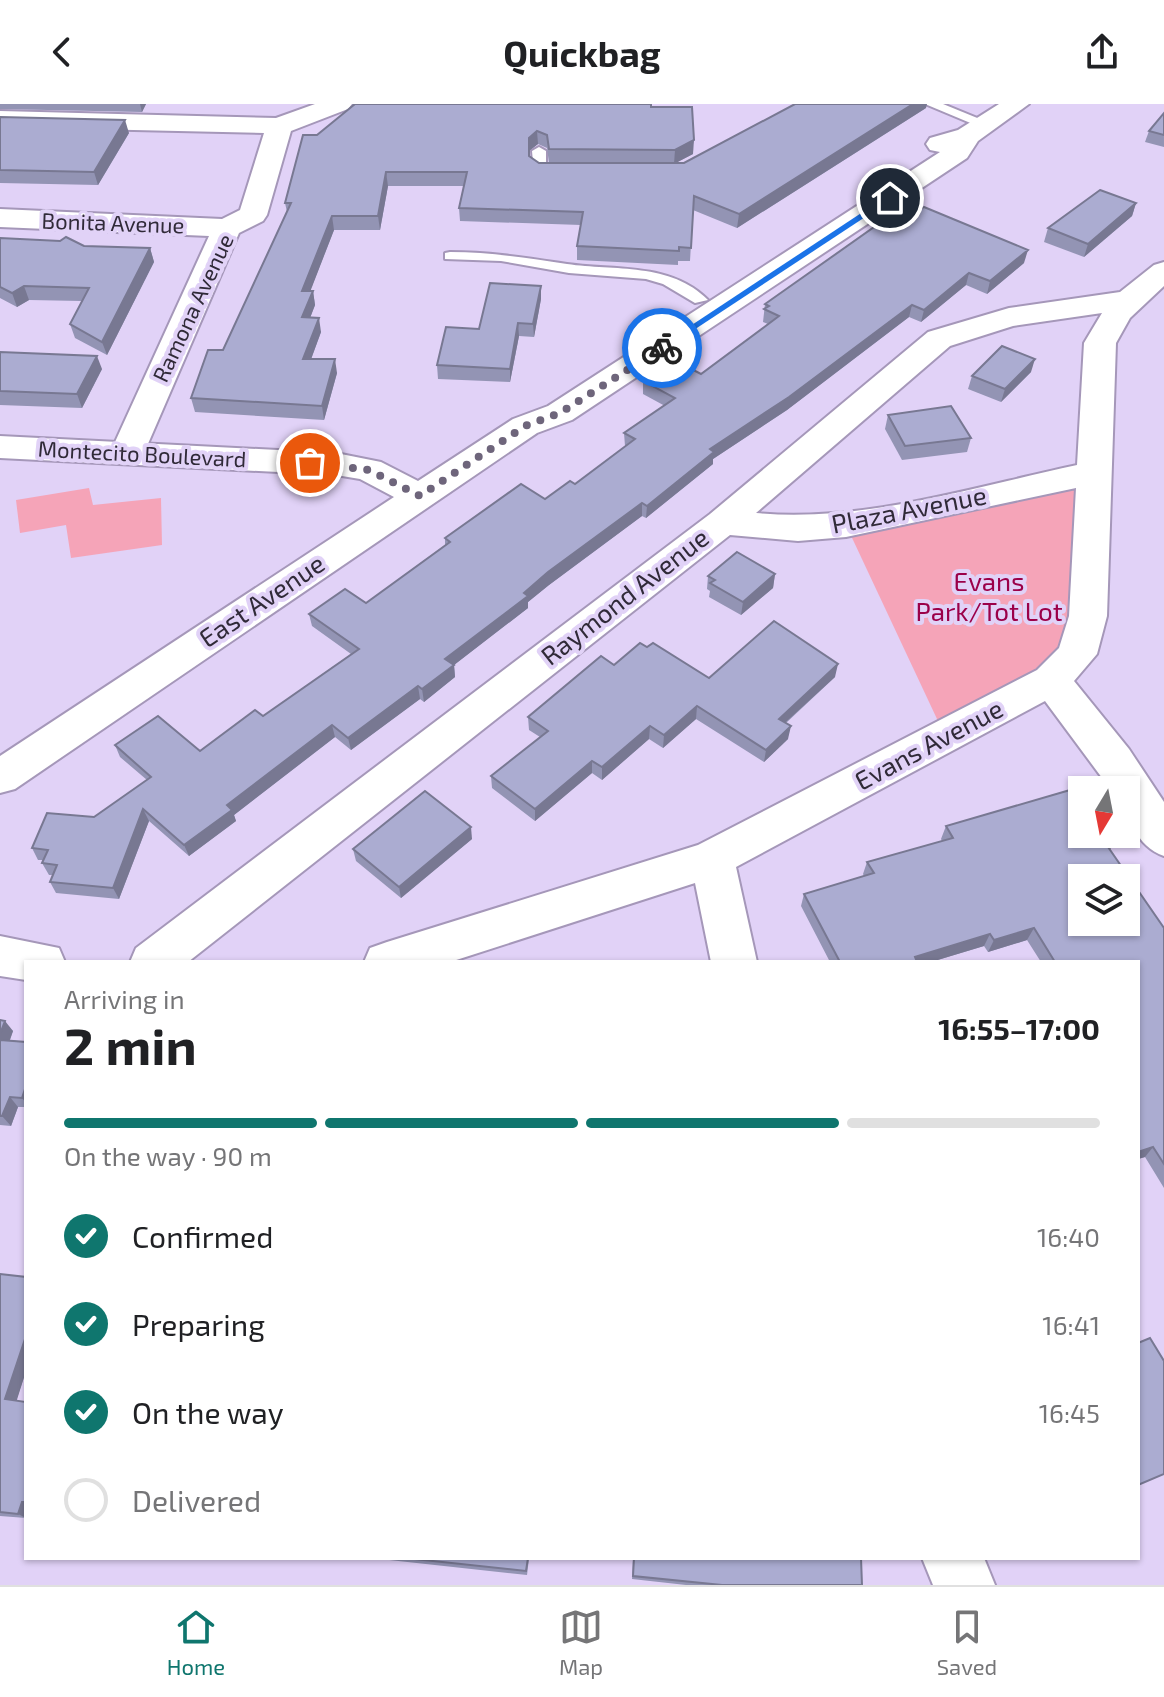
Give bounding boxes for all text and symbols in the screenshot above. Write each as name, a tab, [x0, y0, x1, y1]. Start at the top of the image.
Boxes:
icon: back	[40, 30, 84, 74]
icon: share	[1080, 30, 1124, 74]
text: Quickbag	[503, 31, 661, 74]
pin	[856, 164, 924, 232]
icon: home	[868, 176, 912, 220]
street label: Bonita Avenue	[41, 207, 185, 237]
street label: Ramona Avenue	[146, 229, 238, 386]
courier	[622, 308, 702, 388]
icon: bike	[640, 326, 684, 370]
pin	[276, 429, 344, 497]
street label: Montecito Boulevard	[37, 435, 247, 471]
icon: bag	[288, 441, 332, 485]
street label: Plaza Avenue	[829, 478, 989, 539]
street label: Raymond Avenue	[534, 521, 714, 671]
street label: East Avenue	[193, 547, 330, 653]
park label: Evans Park/Tot Lot	[915, 565, 1063, 626]
street label: Evans Avenue	[849, 692, 1008, 796]
north arrow	[1068, 776, 1140, 848]
map controls	[1068, 776, 1140, 936]
button: layers	[1068, 864, 1140, 936]
text: Arriving in	[64, 983, 185, 1014]
text: 16:55–17:00	[938, 1010, 1100, 1046]
text: 2 min	[64, 1013, 197, 1075]
text: On the way · 90 m	[64, 1140, 272, 1171]
icon: check	[64, 1214, 108, 1258]
text: Confirmed	[132, 1218, 273, 1254]
text: 16:40	[1037, 1221, 1100, 1252]
icon: check	[64, 1302, 108, 1346]
text: Preparing	[132, 1306, 265, 1342]
text: 16:41	[1042, 1309, 1100, 1340]
icon: check	[64, 1390, 108, 1434]
text: On the way	[132, 1394, 284, 1430]
text: 16:45	[1039, 1397, 1100, 1428]
text: Delivered	[132, 1482, 261, 1518]
tab: Home	[167, 1605, 225, 1679]
tab: Map	[559, 1605, 603, 1679]
tab: Saved	[937, 1605, 997, 1679]

